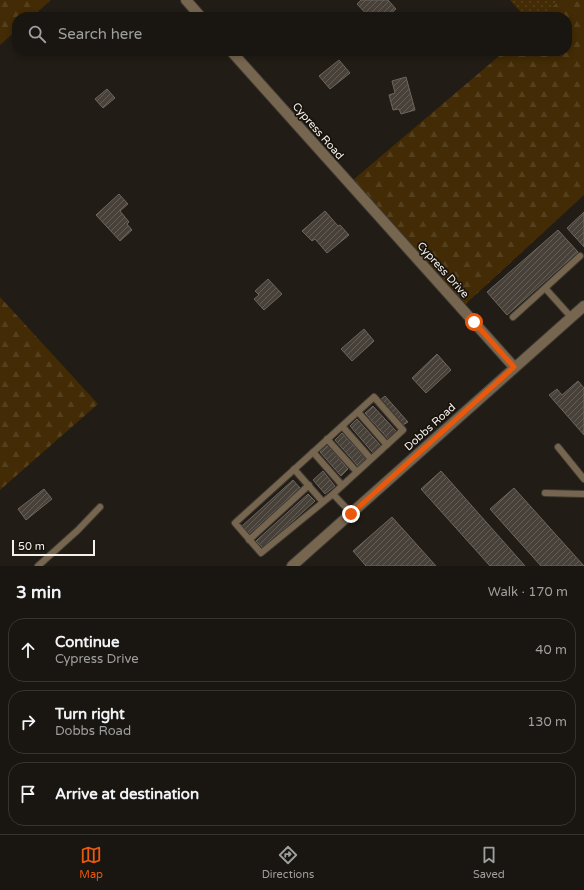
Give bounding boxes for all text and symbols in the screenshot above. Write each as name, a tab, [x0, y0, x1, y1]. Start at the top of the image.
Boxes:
search box	[12, 12, 572, 56]
icon: search	[26, 23, 48, 45]
text: Search here	[58, 25, 142, 43]
street label: Cypress Road	[290, 100, 346, 162]
street label: Cypress Drive	[415, 239, 471, 301]
route start	[465, 313, 483, 331]
street label: Dobbs Road	[402, 401, 458, 453]
route end	[342, 505, 360, 523]
scale bar	[12, 538, 95, 557]
text: 50 m	[18, 540, 45, 553]
text: 3 min	[16, 582, 61, 603]
text: Walk · 170 m	[488, 584, 568, 600]
text: Continue	[55, 633, 119, 651]
icon: ahead	[17, 639, 39, 661]
text: 40 m	[535, 642, 567, 658]
text: Cypress Drive	[55, 651, 139, 667]
text: Turn right	[55, 705, 125, 723]
icon: right	[17, 711, 39, 733]
text: 130 m	[527, 714, 567, 730]
text: Dobbs Road	[55, 723, 131, 739]
icon: arrive	[17, 783, 39, 805]
text: Arrive at destination	[55, 785, 199, 803]
tab: Map	[79, 844, 103, 881]
tab: Directions	[262, 844, 314, 881]
tab: Saved	[473, 844, 505, 881]

